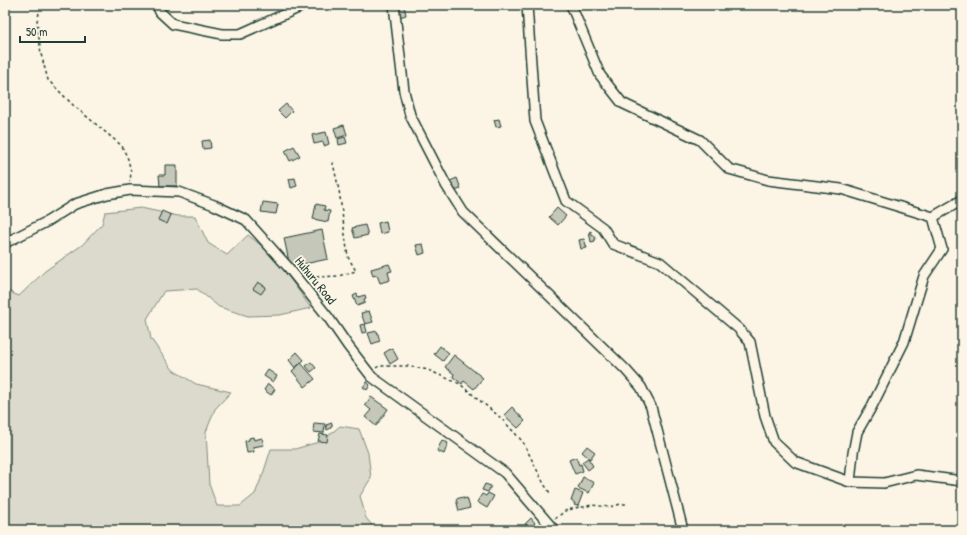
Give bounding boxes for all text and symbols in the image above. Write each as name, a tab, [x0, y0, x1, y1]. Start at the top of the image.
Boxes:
scale bar	[20, 18, 85, 44]
text: 50 m	[26, 23, 47, 40]
street label: Huhuru Road	[291, 252, 341, 308]

